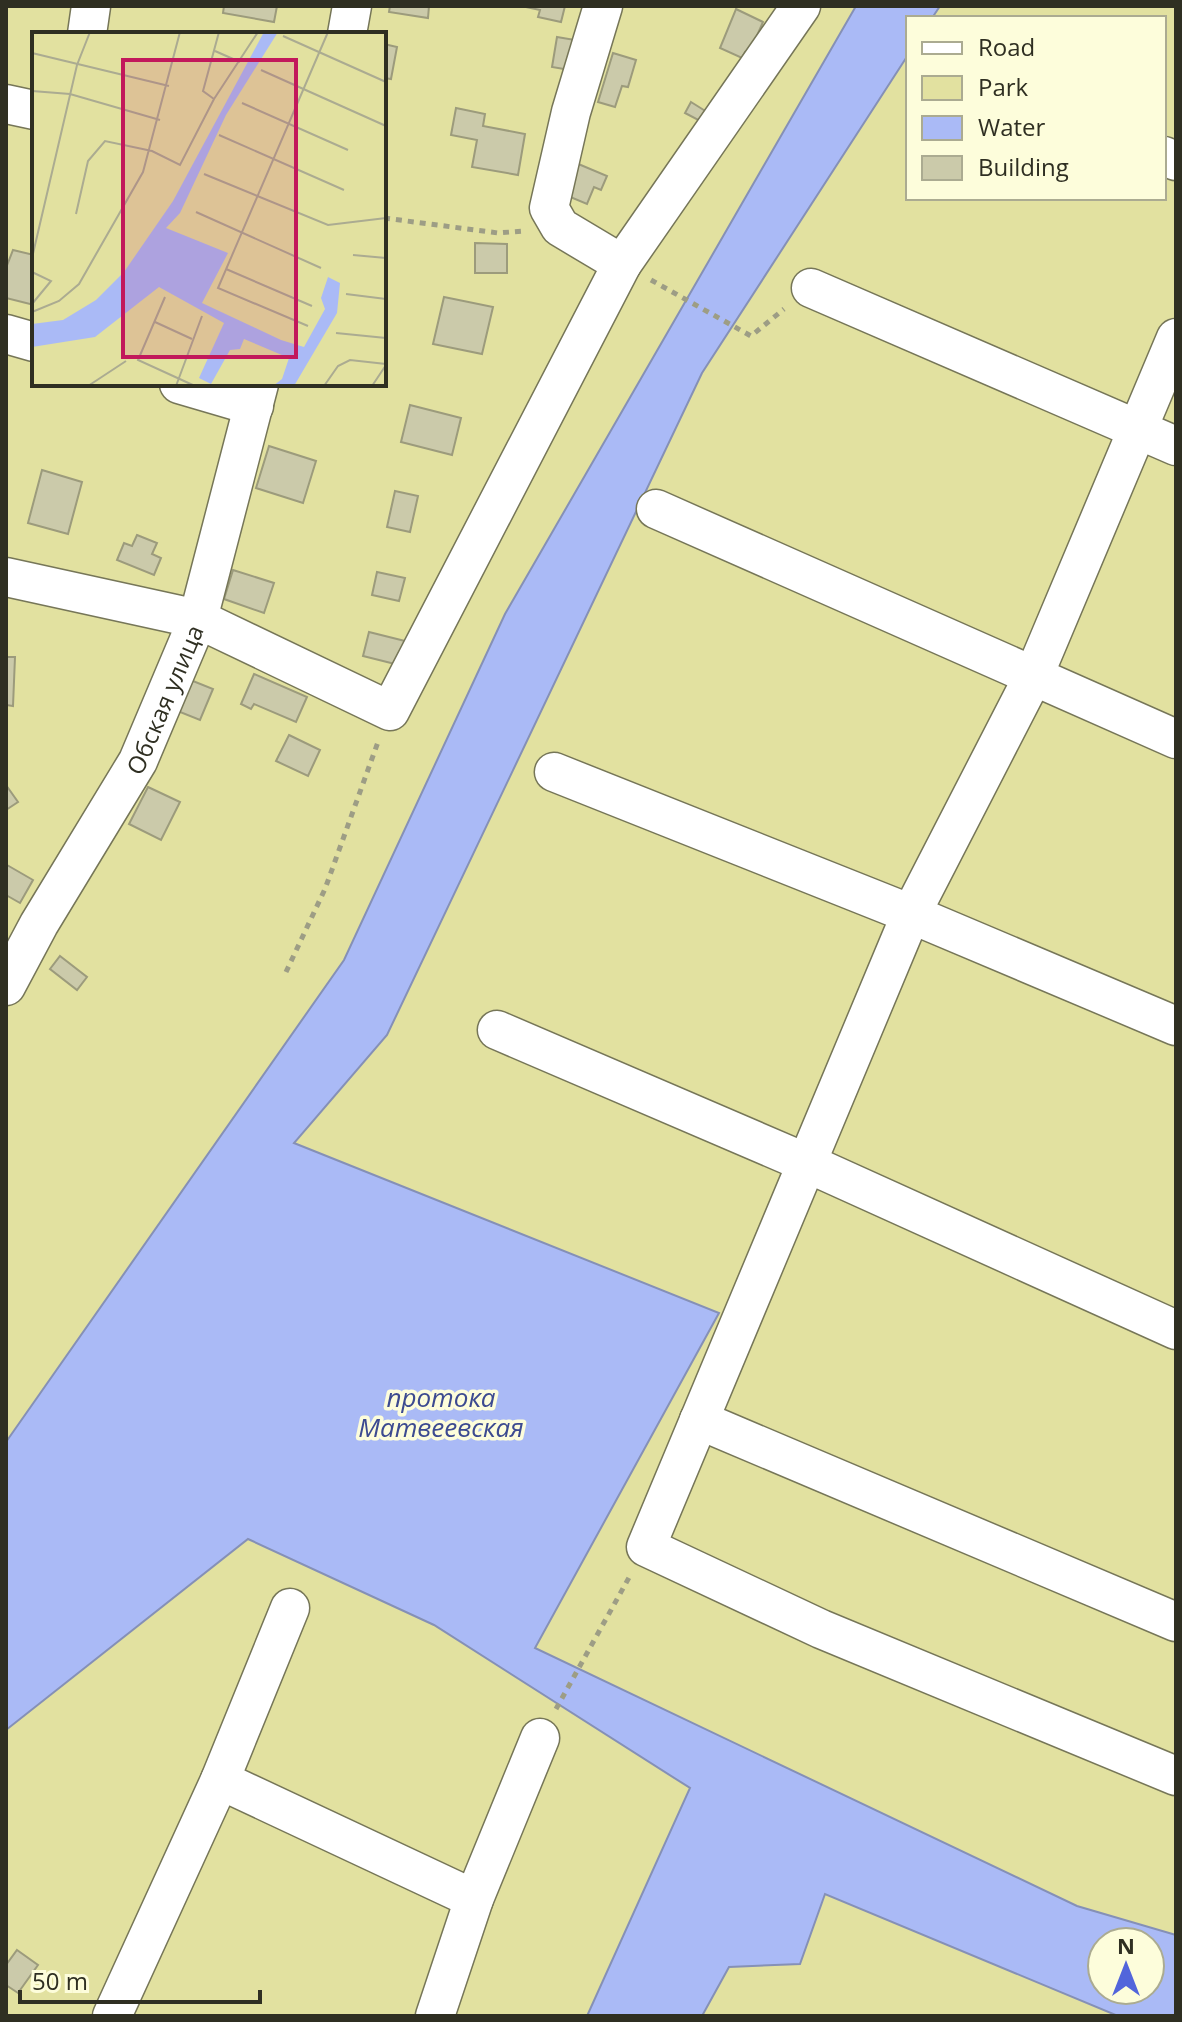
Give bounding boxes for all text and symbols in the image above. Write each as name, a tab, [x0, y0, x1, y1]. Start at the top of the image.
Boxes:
legend	[906, 16, 1166, 200]
text: Road	[978, 30, 1035, 63]
inset map	[32, 32, 386, 386]
text: Park	[978, 70, 1029, 103]
text: Water	[978, 110, 1046, 143]
text: Building	[978, 150, 1069, 183]
street label: Обская улица	[117, 620, 210, 780]
water label: протока Матвеевская	[358, 1379, 524, 1445]
north arrow	[1086, 1926, 1166, 2006]
text: N	[1117, 1930, 1135, 1960]
scale bar	[20, 1954, 260, 2004]
text: 50 m	[32, 1964, 88, 1997]

